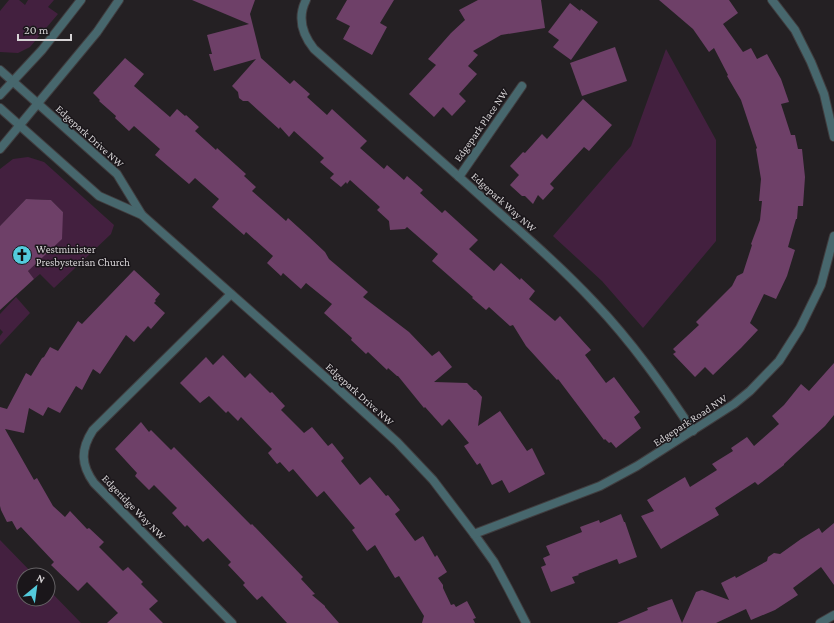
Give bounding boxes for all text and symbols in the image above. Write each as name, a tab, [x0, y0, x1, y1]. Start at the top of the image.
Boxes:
scale bar	[18, 16, 71, 42]
text: 20 m	[24, 23, 49, 37]
street label: Edgepark Place NW	[451, 86, 512, 164]
street label: Edgepark Drive NW	[53, 102, 127, 171]
street label: Edgepark Way NW	[468, 170, 540, 236]
place label: Westminister Presbysterian Church	[36, 243, 130, 269]
church icon: Westminister Presbysterian Church	[11, 244, 33, 266]
street label: Edgepark Drive NW	[323, 360, 397, 429]
street label: Edgepark Road NW	[651, 391, 730, 449]
street label: Edgeridge Way NW	[99, 472, 169, 543]
north arrow	[16, 567, 56, 607]
text: N	[35, 571, 47, 586]

